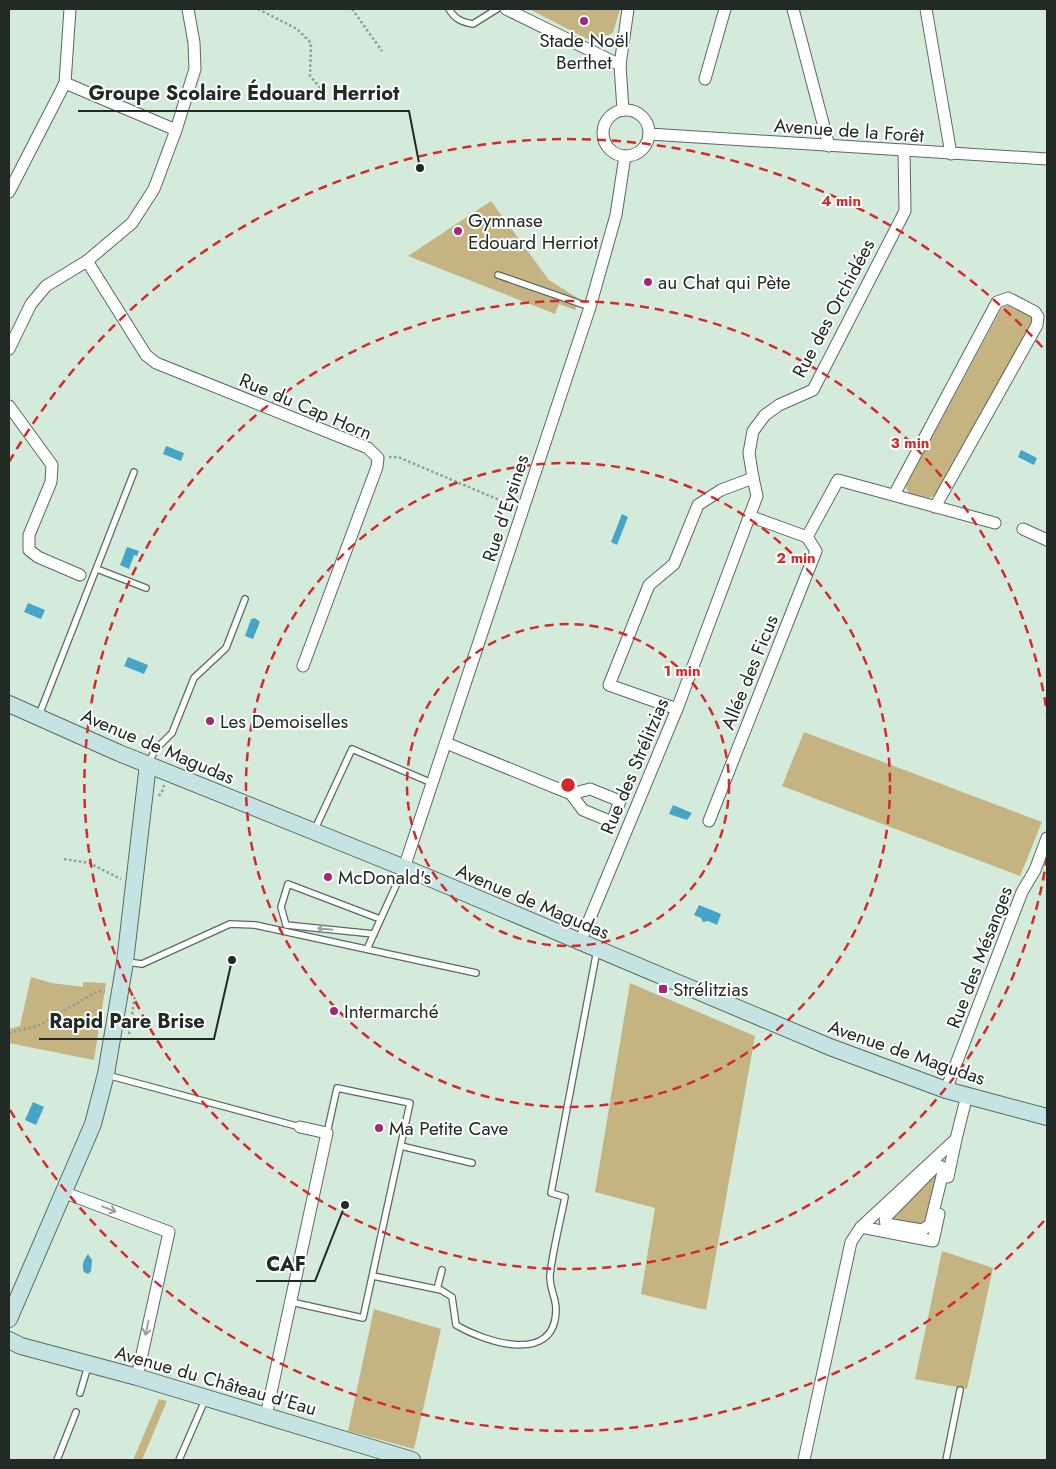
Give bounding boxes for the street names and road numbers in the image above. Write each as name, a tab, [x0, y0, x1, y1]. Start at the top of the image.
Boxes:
street label: Avenue de la Forêt	[773, 112, 925, 149]
street label: Rue des Orchidées	[786, 234, 882, 382]
street label: Rue du Cap Horn	[235, 366, 376, 447]
street label: Rue d'Eysines	[475, 451, 536, 565]
street label: Allée des Ficus	[714, 610, 785, 734]
street label: Rue des Strélitzias	[594, 694, 675, 838]
street label: Avenue de Magudas	[77, 702, 239, 791]
street label: Avenue de Magudas	[452, 857, 614, 946]
street label: Rue des Mésanges	[940, 882, 1019, 1032]
street label: Avenue de Magudas	[825, 1013, 989, 1092]
street label: Avenue du Château d'Eau	[112, 1339, 320, 1422]

